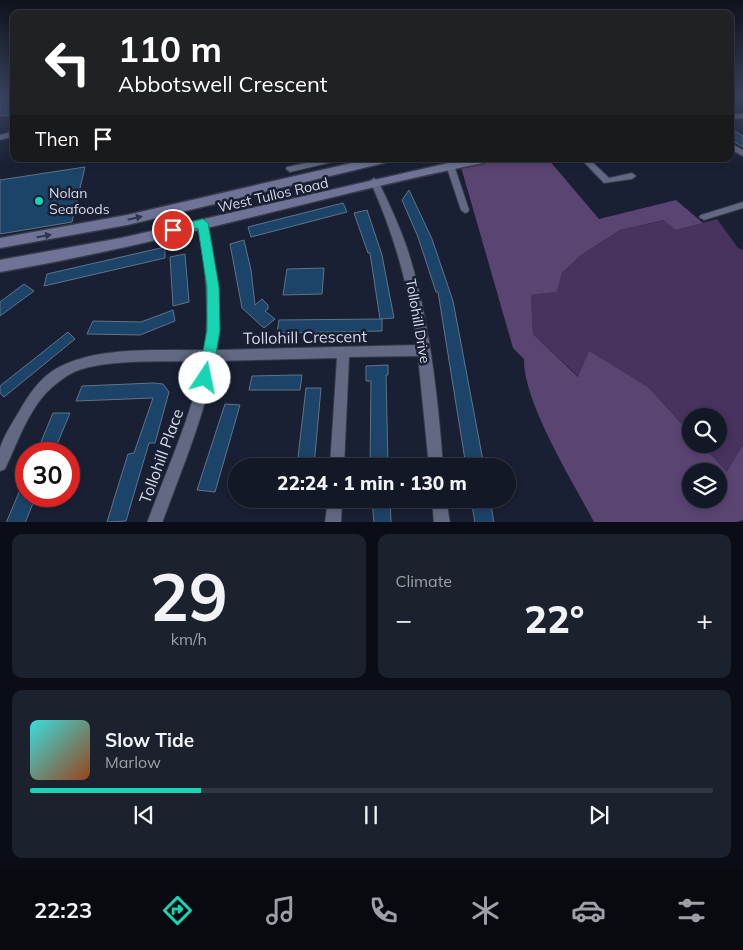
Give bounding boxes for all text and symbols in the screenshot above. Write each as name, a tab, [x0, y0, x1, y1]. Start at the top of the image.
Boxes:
text: 110 m	[118, 27, 222, 71]
icon: left	[35, 30, 100, 95]
text: Abbotswell Crescent	[118, 70, 328, 98]
icon: arrive	[89, 125, 117, 153]
text: Then	[35, 127, 79, 151]
street label: West Tullos Road	[216, 174, 330, 216]
place label: Nolan Seafoods	[49, 184, 110, 218]
marker: Nolan Seafoods	[33, 195, 45, 207]
pin	[152, 209, 194, 251]
one-way arrow	[128, 214, 143, 222]
icon: arrive	[159, 216, 187, 244]
one-way arrow	[36, 231, 52, 239]
street label: Tollohill Drive	[402, 277, 434, 365]
street label: Tollohill Crescent	[243, 326, 368, 348]
position arrow	[178, 351, 230, 403]
street label: Tollohill Place	[135, 406, 187, 506]
map controls	[682, 408, 727, 508]
button: search	[682, 408, 727, 453]
speed limit sign: 30	[15, 442, 80, 507]
button: layers	[682, 463, 727, 508]
text: 22:24 · 1 min · 130 m	[277, 471, 467, 495]
text: 29	[150, 556, 228, 637]
text: Climate	[396, 571, 452, 591]
text: 22°	[524, 595, 584, 643]
text: −	[396, 602, 412, 637]
text: +	[696, 602, 713, 637]
text: km/h	[171, 629, 207, 649]
text: Slow Tide	[105, 728, 194, 752]
text: Marlow	[105, 752, 161, 772]
icon: previous	[130, 801, 158, 829]
icon: pause	[357, 801, 385, 829]
icon: next	[585, 801, 613, 829]
icon: directions	[160, 893, 195, 928]
icon: music	[263, 893, 298, 928]
icon: phone	[366, 893, 401, 928]
icon: climate	[468, 893, 503, 928]
icon: car	[571, 893, 606, 928]
icon: filters	[674, 893, 709, 928]
text: 22:23	[34, 896, 92, 924]

